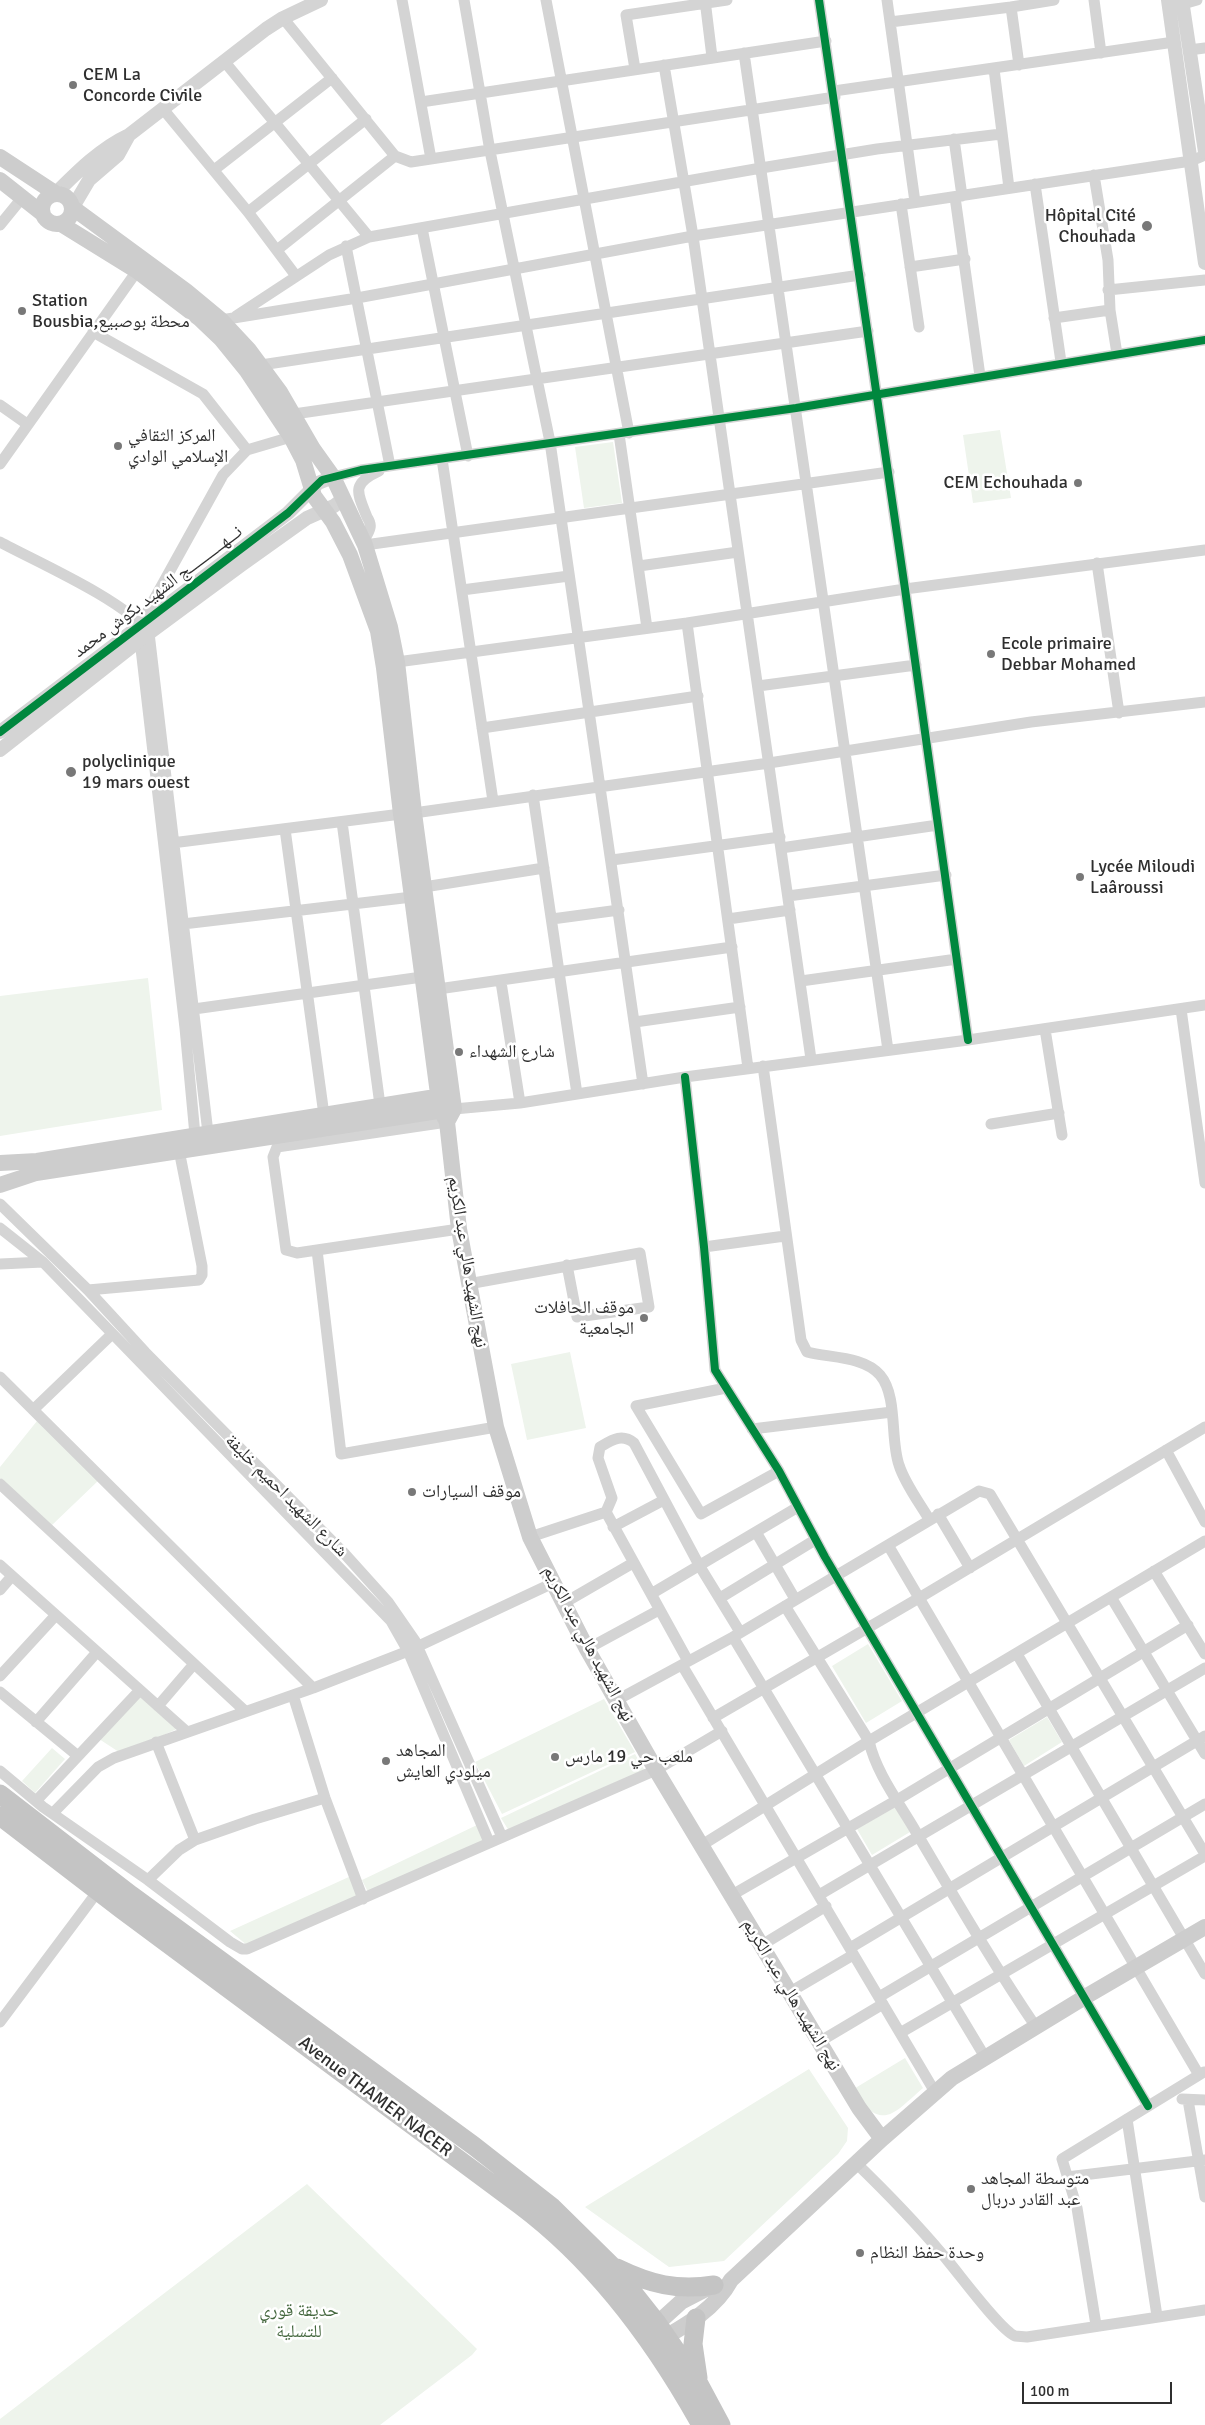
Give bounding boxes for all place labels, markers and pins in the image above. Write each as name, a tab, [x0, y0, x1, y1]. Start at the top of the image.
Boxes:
place label: CEM La Concorde Civile	[83, 64, 202, 106]
marker: CEM La Concorde Civile	[67, 79, 79, 91]
place label: Hôpital Cité Chouhada	[1045, 205, 1136, 248]
marker: Hôpital Cité Chouhada	[1140, 219, 1154, 233]
place label: Station Bousbia,محطة بوصبيع	[32, 290, 190, 332]
marker: Station Bousbia,محطة بوصبيع	[16, 305, 28, 317]
place label: المركز الثقافي الإسلامي الوادي	[128, 425, 228, 468]
marker: المركز الثقافي الإسلامي الوادي	[112, 440, 124, 452]
place label: CEM Echouhada	[943, 472, 1068, 494]
marker: CEM Echouhada	[1072, 477, 1084, 489]
place label: Ecole primaire Debbar Mohamed	[1001, 633, 1136, 676]
marker: Ecole primaire Debbar Mohamed	[985, 648, 997, 660]
place label: polyclinique 19 mars ouest	[82, 751, 190, 794]
marker: polyclinique 19 mars ouest	[64, 765, 78, 779]
place label: Lycée Miloudi Laâroussi	[1090, 856, 1195, 899]
marker: Lycée Miloudi Laâroussi	[1074, 871, 1086, 883]
place label: شارع الشهداء	[469, 1041, 555, 1063]
marker: شارع الشهداء	[453, 1046, 465, 1058]
place label: موقف الحافلات الجامعية	[534, 1297, 634, 1340]
marker: موقف الحافلات الجامعية	[638, 1312, 650, 1324]
place label: موقف السيارات	[422, 1481, 521, 1503]
marker: موقف السيارات	[406, 1486, 418, 1498]
place label: المجاهد ميلودي العايش	[396, 1740, 491, 1782]
place label: ملعب حي 19 مارس	[565, 1746, 693, 1768]
marker: ملعب حي 19 مارس	[549, 1751, 561, 1763]
marker: المجاهد ميلودي العايش	[380, 1755, 392, 1767]
place label: متوسطة المجاهد عبد القادر دربال	[981, 2168, 1089, 2210]
marker: متوسطة المجاهد عبد القادر دربال	[965, 2183, 977, 2195]
place label: وحدة حفظ النظام	[870, 2242, 984, 2264]
marker: وحدة حفظ النظام	[854, 2247, 866, 2259]

